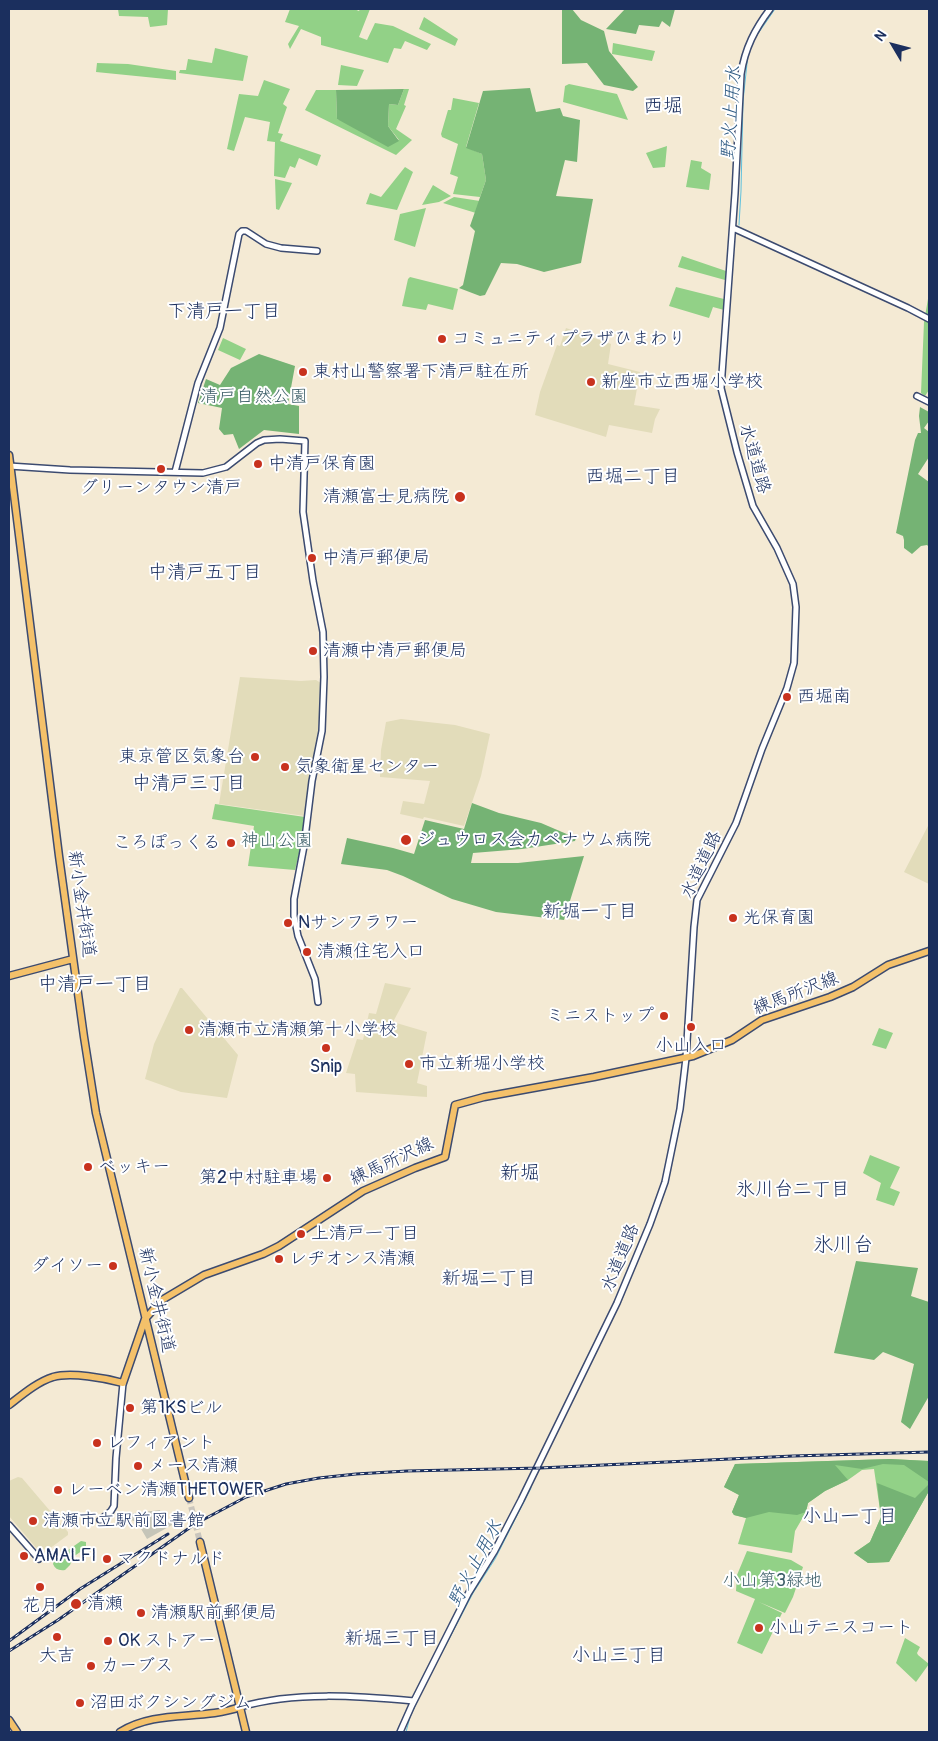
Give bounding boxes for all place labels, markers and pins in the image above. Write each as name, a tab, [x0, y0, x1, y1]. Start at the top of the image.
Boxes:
place label: コミュニティプラザひまわり	[452, 328, 686, 350]
marker: コミュニティプラザひまわり	[436, 333, 448, 345]
place label: 東村山警察署下清戸駐在所	[313, 361, 529, 383]
marker: 東村山警察署下清戸駐在所	[297, 366, 309, 378]
place label: 新座市立西堀小学校	[601, 371, 763, 393]
marker: 新座市立西堀小学校	[585, 376, 597, 388]
place label: 中清戸保育園	[268, 453, 376, 475]
marker: 中清戸保育園	[252, 458, 264, 470]
marker: グリーンタウン清戸	[155, 463, 167, 475]
place label: グリーンタウン清戸	[80, 477, 242, 499]
place label: 清瀬富士見病院	[323, 486, 449, 508]
marker: 清瀬富士見病院	[453, 490, 467, 504]
place label: 中清戸郵便局	[322, 547, 430, 569]
marker: 中清戸郵便局	[306, 552, 318, 564]
place label: 清瀬中清戸郵便局	[323, 640, 467, 662]
marker: 清瀬中清戸郵便局	[307, 645, 319, 657]
place label: 西堀南	[797, 686, 851, 708]
marker: 西堀南	[781, 691, 793, 703]
place label: 東京管区気象台	[119, 746, 245, 768]
marker: 東京管区気象台	[249, 751, 261, 763]
place label: 気象衛星センター	[295, 756, 439, 778]
marker: 気象衛星センター	[279, 761, 291, 773]
place label: ジュウロス会カペナウム病院	[417, 829, 651, 851]
place label: ころぽっくる	[113, 832, 221, 854]
marker: ジュウロス会カペナウム病院	[399, 833, 413, 847]
marker: ころぽっくる	[225, 837, 237, 849]
place label: 光保育園	[743, 907, 815, 929]
place label: Nサンフラワー	[298, 912, 418, 934]
marker: 光保育園	[727, 912, 739, 924]
marker: Nサンフラワー	[282, 917, 294, 929]
place label: 清瀬住宅入口	[317, 941, 425, 963]
marker: 清瀬住宅入口	[301, 946, 313, 958]
place label: ミニストップ	[546, 1005, 654, 1027]
marker: ミニストップ	[658, 1010, 670, 1022]
place label: 清瀬市立清瀬第十小学校	[199, 1019, 397, 1041]
marker: 小山入口	[685, 1021, 697, 1033]
marker: 清瀬市立清瀬第十小学校	[183, 1024, 195, 1036]
place label: 小山入口	[655, 1035, 727, 1057]
marker: Snip	[320, 1042, 332, 1054]
place label: 市立新堀小学校	[419, 1053, 545, 1075]
place label: Snip	[310, 1056, 342, 1078]
marker: 市立新堀小学校	[403, 1058, 415, 1070]
place label: ベッキー	[98, 1156, 170, 1178]
marker: ベッキー	[82, 1161, 94, 1173]
place label: 第2中村駐車場	[199, 1167, 317, 1189]
marker: 第2中村駐車場	[321, 1172, 333, 1184]
place label: 上清戸一丁目	[311, 1223, 419, 1245]
marker: 上清戸一丁目	[295, 1228, 307, 1240]
place label: レヂオンス清瀬	[289, 1248, 415, 1270]
marker: レヂオンス清瀬	[273, 1253, 285, 1265]
place label: ダイソー	[31, 1255, 103, 1277]
marker: ダイソー	[107, 1260, 119, 1272]
place label: 第1KSビル	[140, 1397, 222, 1419]
marker: 第1KSビル	[124, 1402, 136, 1414]
place label: レフィアント	[107, 1432, 215, 1454]
marker: レフィアント	[91, 1437, 103, 1449]
place label: メース清瀬	[148, 1455, 238, 1477]
marker: メース清瀬	[132, 1460, 144, 1472]
place label: レーベン清瀬THETOWER	[68, 1479, 264, 1501]
marker: レーベン清瀬THETOWER	[52, 1484, 64, 1496]
place label: 清瀬市立駅前図書館	[43, 1510, 205, 1532]
marker: 清瀬市立駅前図書館	[27, 1515, 39, 1527]
place label: AMALFI	[34, 1545, 96, 1567]
place label: マクドナルド	[117, 1548, 225, 1570]
marker: AMALFI	[18, 1550, 30, 1562]
marker: マクドナルド	[101, 1553, 113, 1565]
marker: 花月	[34, 1581, 46, 1593]
place label: 清瀬	[87, 1593, 123, 1615]
place label: 花月	[22, 1595, 58, 1617]
marker: 清瀬	[69, 1597, 83, 1611]
place label: 清瀬駅前郵便局	[151, 1602, 277, 1624]
marker: 清瀬駅前郵便局	[135, 1607, 147, 1619]
place label: 小山テニスコート	[769, 1617, 913, 1639]
marker: 小山テニスコート	[753, 1622, 765, 1634]
place label: OK ストアー	[118, 1630, 215, 1652]
marker: 大吉	[51, 1631, 63, 1643]
marker: OK ストアー	[102, 1635, 114, 1647]
place label: 大吉	[39, 1645, 75, 1667]
place label: カーブス	[101, 1655, 173, 1677]
marker: カーブス	[85, 1660, 97, 1672]
place label: 沼田ボクシングジム	[90, 1692, 252, 1714]
marker: 沼田ボクシングジム	[74, 1697, 86, 1709]

